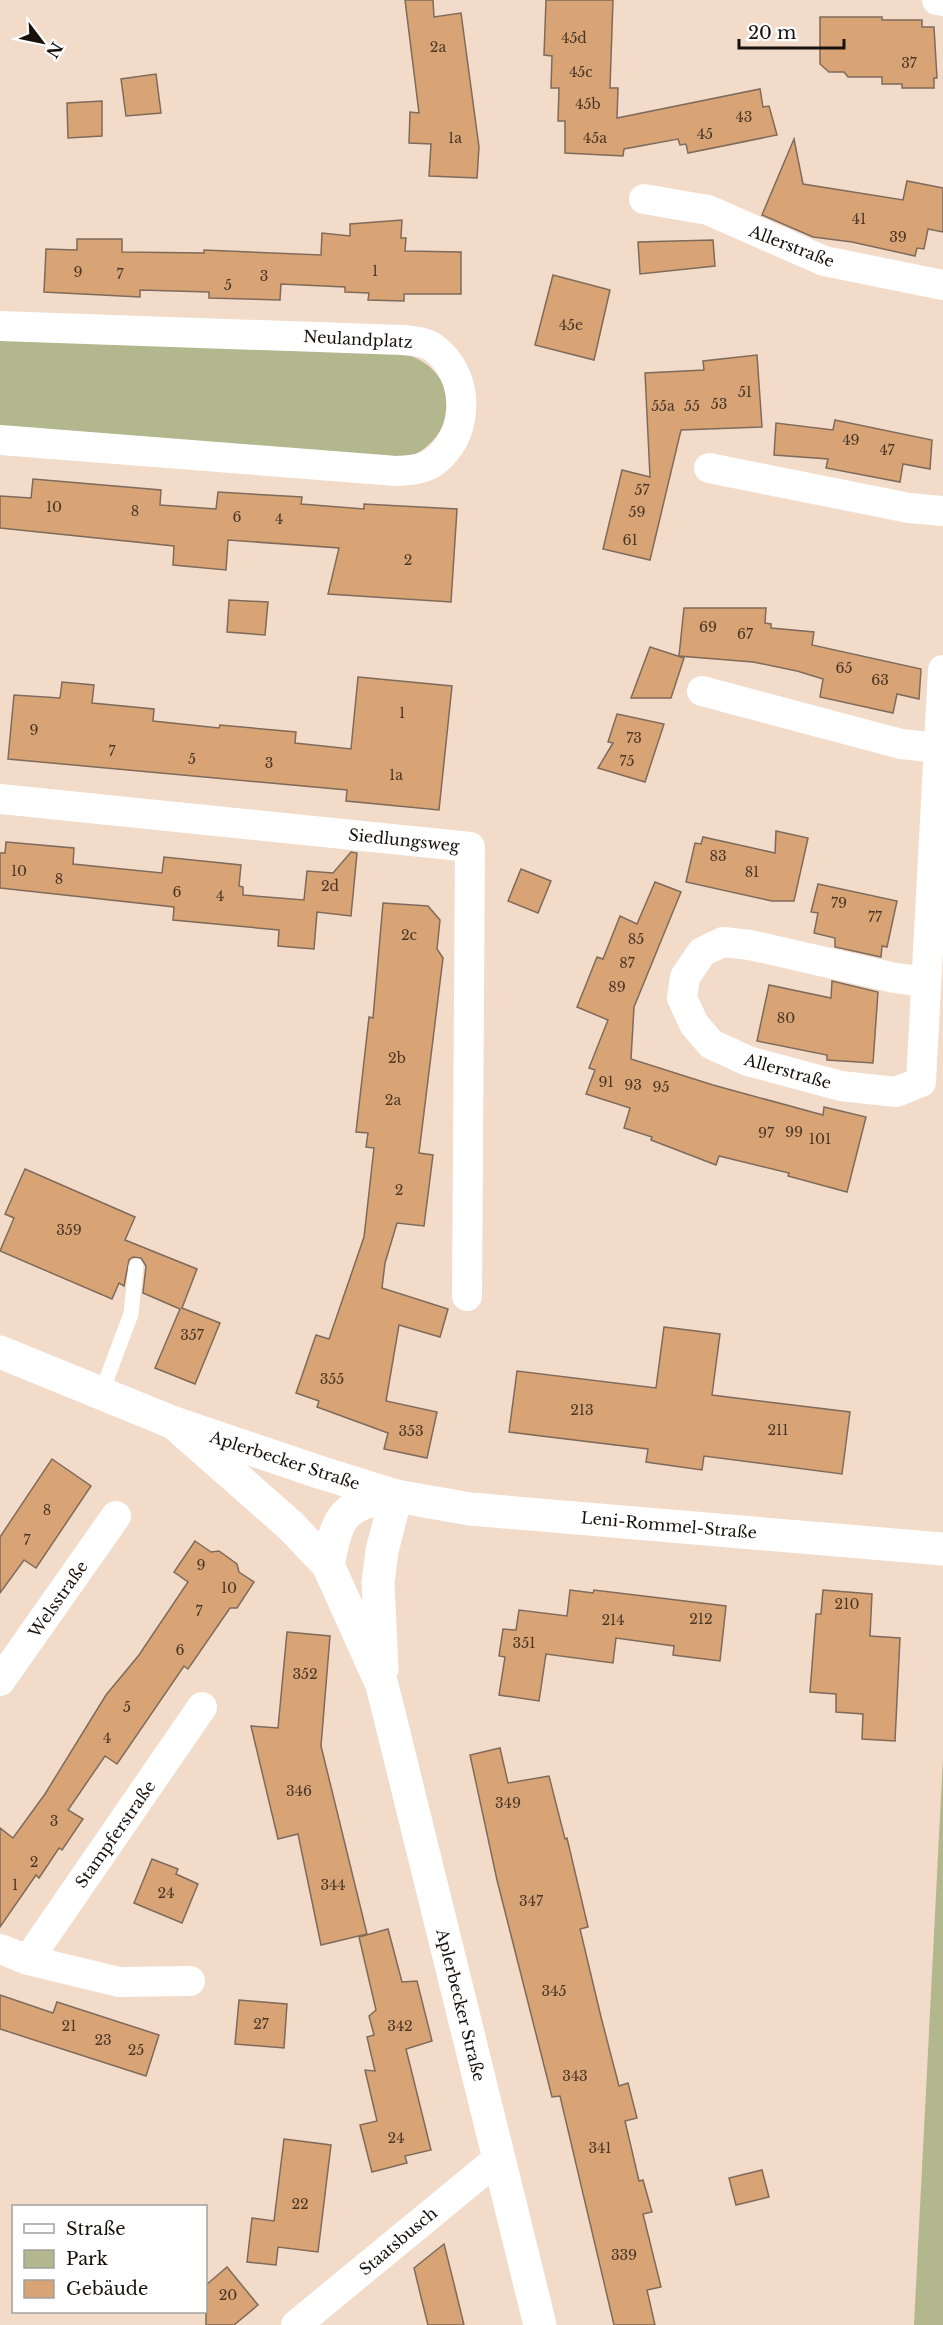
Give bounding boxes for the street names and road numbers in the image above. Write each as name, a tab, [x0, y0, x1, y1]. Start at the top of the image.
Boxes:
street label: Allerstraße	[746, 220, 837, 271]
street label: Neulandplatz	[303, 326, 413, 352]
street label: Siedlungsweg	[347, 824, 461, 856]
street label: Allerstraße	[741, 1049, 834, 1093]
street label: Aplerbecker Straße	[207, 1426, 363, 1494]
street label: Leni-Rommel-Straße	[580, 1507, 758, 1543]
street label: Welsstraße	[24, 1557, 92, 1642]
street label: Stampferstraße	[71, 1777, 159, 1891]
street label: Aplerbecker Straße	[432, 1926, 490, 2083]
street label: Staatsbusch	[355, 2203, 441, 2279]

